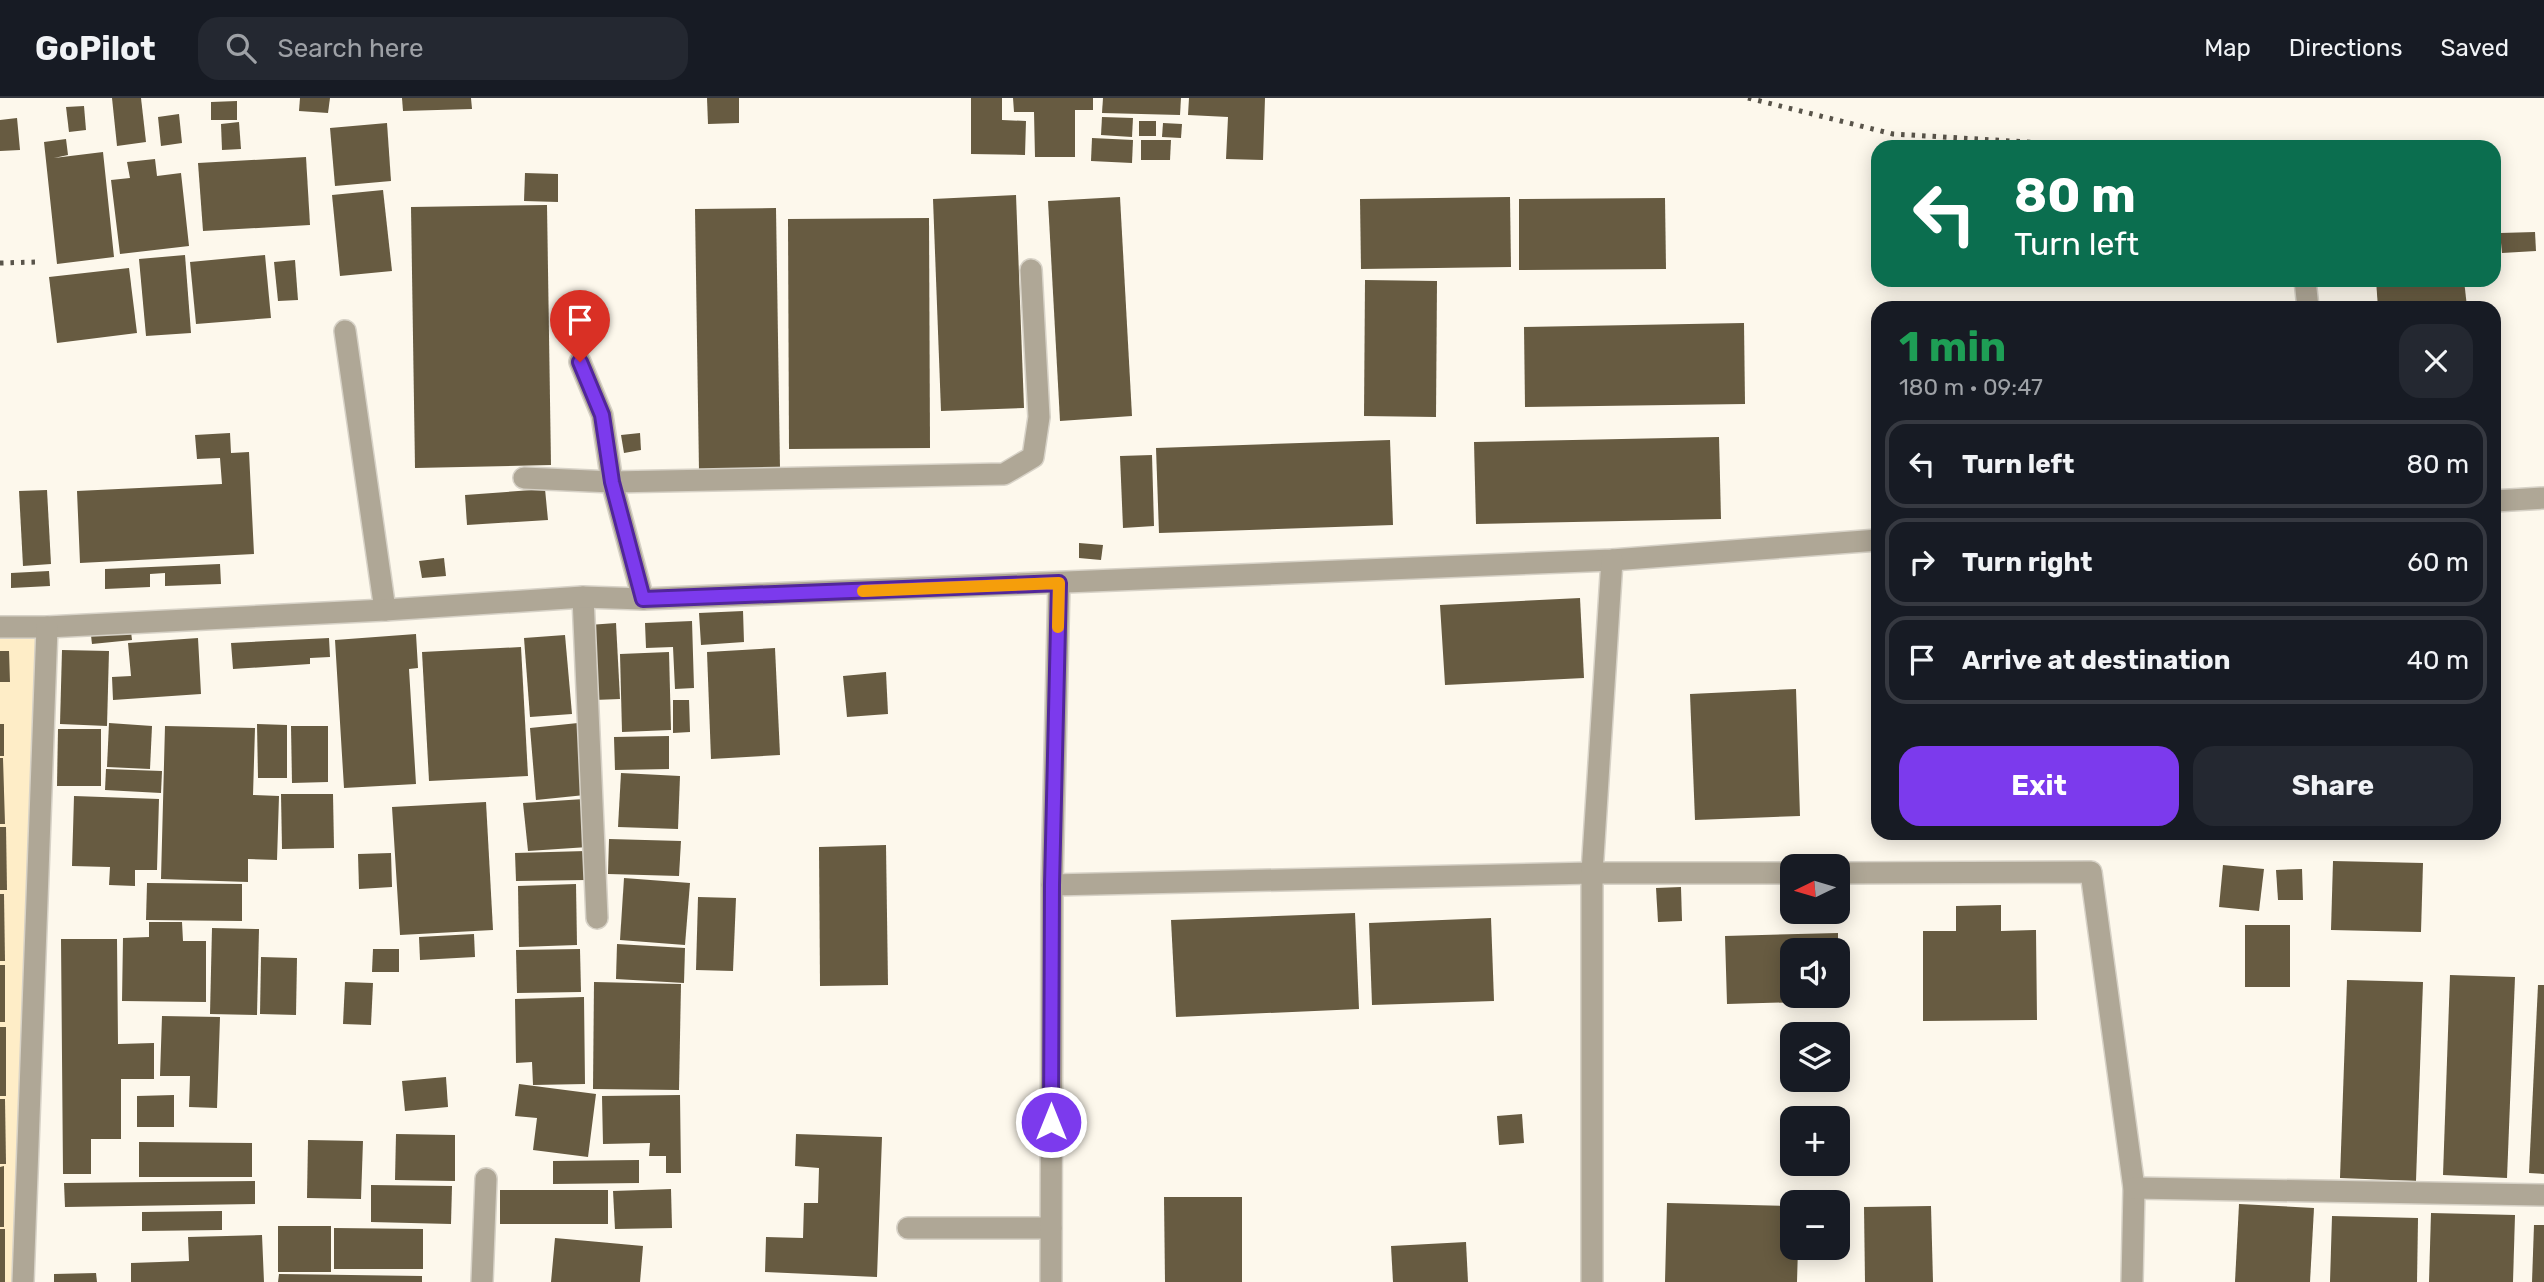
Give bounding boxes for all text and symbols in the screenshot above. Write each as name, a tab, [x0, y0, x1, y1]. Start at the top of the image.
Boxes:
search box	[198, 17, 688, 80]
text: GoPilot	[35, 29, 156, 68]
icon: search	[222, 29, 260, 67]
text: Search here	[278, 33, 423, 64]
text: Map	[2204, 34, 2251, 62]
text: Directions	[2289, 34, 2402, 62]
text: Saved	[2440, 34, 2509, 62]
text: 80 m	[2014, 166, 2136, 224]
icon: left	[1899, 168, 1990, 259]
text: Turn left	[2014, 225, 2139, 263]
pin	[550, 290, 610, 362]
icon: arrive	[561, 301, 599, 339]
text: 1 min	[1899, 322, 2006, 372]
button: close	[2399, 324, 2473, 398]
text: 180 m · 09:47	[1899, 373, 2043, 401]
icon: left	[1903, 445, 1941, 483]
text: Turn left	[1962, 449, 2074, 480]
text: 80 m	[2406, 449, 2469, 480]
icon: right	[1903, 543, 1941, 581]
text: Turn right	[1962, 547, 2092, 578]
text: 60 m	[2407, 547, 2469, 578]
icon: arrive	[1903, 641, 1941, 679]
text: Arrive at destination	[1962, 645, 2230, 676]
text: 40 m	[2407, 645, 2469, 676]
button: Exit	[1899, 746, 2179, 826]
button: Share	[2193, 746, 2473, 826]
north arrow	[1780, 854, 1850, 924]
map controls	[1780, 854, 1850, 1260]
button: sound	[1780, 938, 1850, 1008]
button: layers	[1780, 1022, 1850, 1092]
position arrow	[1014, 1085, 1088, 1159]
button: +	[1780, 1106, 1850, 1176]
button: −	[1780, 1190, 1850, 1260]

